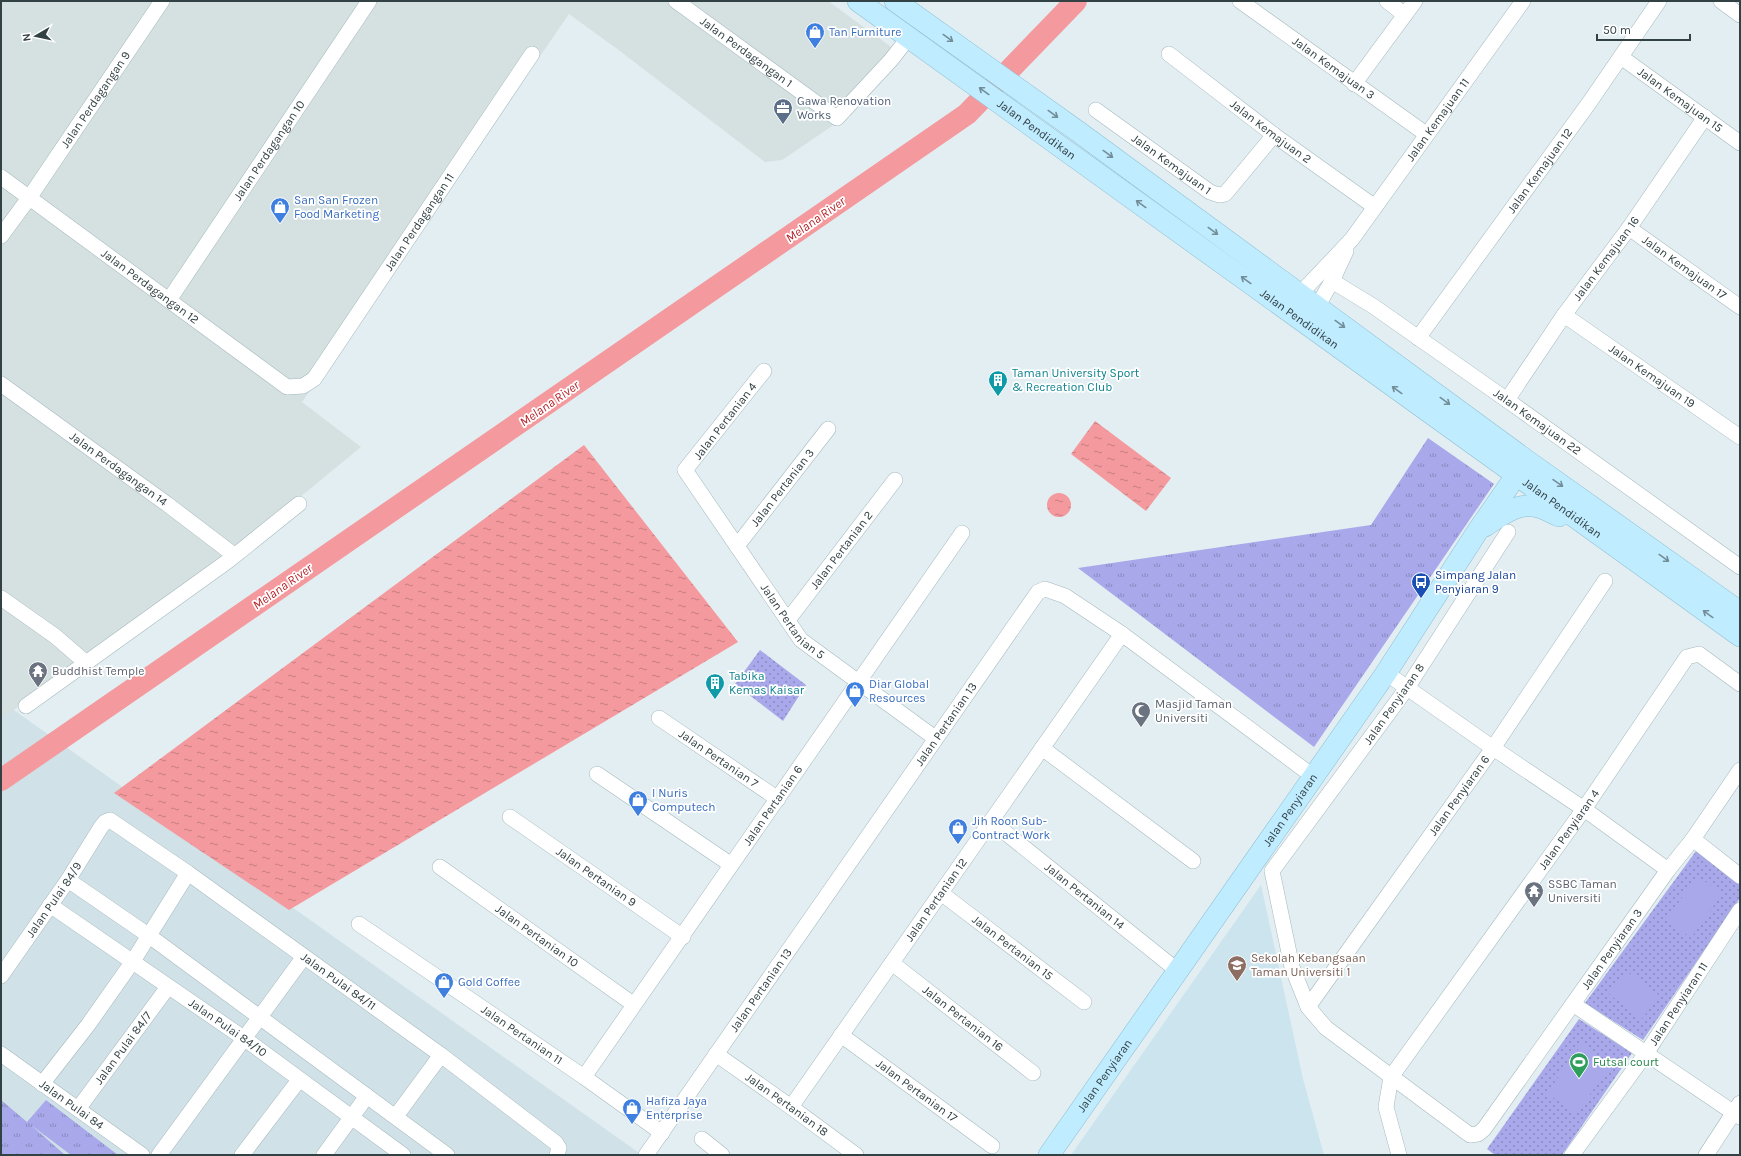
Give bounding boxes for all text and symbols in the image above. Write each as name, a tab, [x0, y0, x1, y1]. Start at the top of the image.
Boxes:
street label: Jalan Perdagangan 1	[698, 14, 795, 90]
north arrow	[16, 16, 56, 56]
scale bar	[1597, 16, 1690, 42]
shop icon: Tan Furniture	[804, 21, 826, 49]
text: 50 m	[1603, 23, 1631, 37]
place label: Tan Furniture	[829, 25, 901, 39]
text: N	[20, 33, 34, 42]
one-way arrow	[942, 34, 953, 42]
street label: Jalan Kemajuan 3	[1290, 34, 1377, 102]
street label: Jalan Perdagangan 9	[58, 49, 133, 151]
street label: Jalan Kemajuan 15	[1635, 64, 1726, 135]
street label: Jalan Kemajuan 11	[1403, 76, 1472, 164]
one-way arrow	[979, 87, 990, 95]
place label: Gawa Renovation Works	[797, 94, 891, 122]
office icon: Gawa Renovation Works	[772, 97, 794, 125]
street label: Jalan Pendidikan	[994, 97, 1079, 163]
street label: Jalan Kemajuan 2	[1227, 97, 1314, 166]
street label: Jalan Perdagangan 10	[231, 98, 308, 203]
one-way arrow	[1048, 110, 1059, 118]
street label: Jalan Kemajuan 12	[1504, 125, 1575, 216]
street label: Jalan Kemajuan 1	[1129, 131, 1214, 198]
one-way arrow	[1102, 149, 1113, 158]
street label: Jalan Perdagangan 11	[382, 170, 457, 273]
place label: San San Frozen Food Marketing	[294, 193, 379, 221]
water label: Melana River	[783, 193, 848, 245]
shop icon: San San Frozen Food Marketing	[269, 196, 291, 224]
one-way arrow	[1135, 200, 1146, 208]
street label: Jalan Kemajuan 16	[1570, 213, 1642, 303]
one-way arrow	[1207, 227, 1218, 235]
street label: Jalan Kemajuan 17	[1640, 233, 1730, 302]
street label: Jalan Perdagangan 12	[99, 246, 202, 327]
one-way arrow	[1241, 276, 1252, 284]
street label: Jalan Pendidikan	[1257, 286, 1342, 352]
one-way arrow	[1334, 320, 1345, 328]
street label: Jalan Kemajuan 19	[1606, 341, 1698, 411]
place label: Taman University Sport & Recreation Club	[1012, 366, 1140, 394]
building icon: Taman University Sport & Recreation Club	[987, 369, 1009, 397]
water label: Melana River	[517, 377, 582, 429]
street label: Jalan Pertanian 4	[691, 379, 760, 462]
one-way arrow	[1391, 385, 1402, 394]
street label: Jalan Kemajuan 22	[1491, 386, 1584, 458]
one-way arrow	[1439, 397, 1450, 405]
street label: Jalan Perdagangan 14	[67, 429, 170, 509]
street label: Jalan Pertanian 3	[748, 446, 817, 529]
street label: Jalan Pendidikan	[1520, 475, 1605, 541]
one-way arrow	[1552, 479, 1563, 487]
street label: Jalan Pertanian 2	[807, 508, 876, 592]
one-way arrow	[1658, 554, 1669, 562]
water label: Melana River	[250, 560, 315, 612]
place label: Simpang Jalan Penyiaran 9	[1435, 568, 1516, 596]
bus stop icon: Simpang Jalan Penyiaran 9	[1410, 571, 1432, 599]
street label: Jalan Pertanian 5	[758, 581, 828, 662]
one-way arrow	[1703, 609, 1714, 618]
temple icon: Buddhist Temple	[27, 660, 49, 688]
street label: Jalan Penyiaran 8	[1361, 661, 1427, 747]
place label: Buddhist Temple	[52, 664, 144, 678]
place label: Tabika Kemas Kaisar	[729, 669, 805, 697]
building icon: Tabika Kemas Kaisar	[704, 672, 726, 700]
place label: Diar Global Resources	[869, 677, 929, 705]
shop icon: Diar Global Resources	[844, 680, 866, 708]
street label: Jalan Pertanian 13	[912, 680, 980, 769]
place label: Masjid Taman Universiti	[1155, 697, 1232, 725]
mosque icon: Masjid Taman Universiti	[1130, 700, 1152, 728]
street label: Jalan Pertanian 7	[676, 727, 761, 791]
street label: Jalan Penyiaran 6	[1426, 752, 1493, 838]
street label: Jalan Pertanian 6	[740, 762, 806, 848]
street label: Jalan Penyiaran	[1260, 771, 1320, 849]
place label: I Nuris Computech	[652, 786, 716, 814]
street label: Jalan Penyiaran 4	[1536, 786, 1602, 872]
shop icon: I Nuris Computech	[627, 789, 649, 817]
place label: Jih Roon Sub- Contract Work	[972, 814, 1050, 842]
shop icon: Jih Roon Sub- Contract Work	[947, 817, 969, 845]
street label: Jalan Pertanian 9	[554, 844, 639, 910]
street label: Jalan Pertanian 12	[902, 855, 970, 944]
street label: Jalan Pulai 84/9	[23, 859, 85, 940]
street label: Jalan Pertanian 14	[1042, 860, 1127, 932]
place label: SSBC Taman Universiti	[1548, 877, 1617, 905]
temple icon: SSBC Taman Universiti	[1523, 880, 1545, 908]
street label: Jalan Pertanian 10	[493, 902, 581, 970]
street label: Jalan Penyiaran 3	[1578, 906, 1645, 992]
street label: Jalan Pertanian 15	[969, 912, 1056, 983]
street label: Jalan Pertanian 13	[727, 946, 795, 1034]
street label: Jalan Pulai 84/11	[298, 950, 379, 1013]
place label: Sekolah Kebangsaan Taman Universiti 1	[1251, 951, 1366, 979]
school or university icon: Sekolah Kebangsaan Taman Universiti 1	[1226, 954, 1248, 982]
street label: Jalan Penyiaran 11	[1646, 960, 1711, 1048]
shop icon: Gold Coffee	[433, 971, 455, 999]
place label: Gold Coffee	[458, 975, 520, 989]
street label: Jalan Pertanian 16	[920, 983, 1006, 1054]
street label: Jalan Pulai 84/10	[186, 995, 270, 1060]
street label: Jalan Pertanian 11	[479, 1002, 565, 1067]
street label: Jalan Pulai 84/7	[92, 1008, 155, 1087]
street label: Jalan Penyiaran	[1074, 1036, 1135, 1115]
sports icon: Futsal court	[1568, 1051, 1590, 1079]
place label: Futsal court	[1593, 1055, 1659, 1069]
street label: Jalan Pertanian 17	[874, 1056, 960, 1125]
street label: Jalan Pertanian 18	[743, 1070, 831, 1139]
street label: Jalan Pulai 84	[37, 1077, 107, 1133]
place label: Hafiza Jaya Enterprise	[646, 1094, 707, 1122]
shop icon: Hafiza Jaya Enterprise	[621, 1097, 643, 1125]

